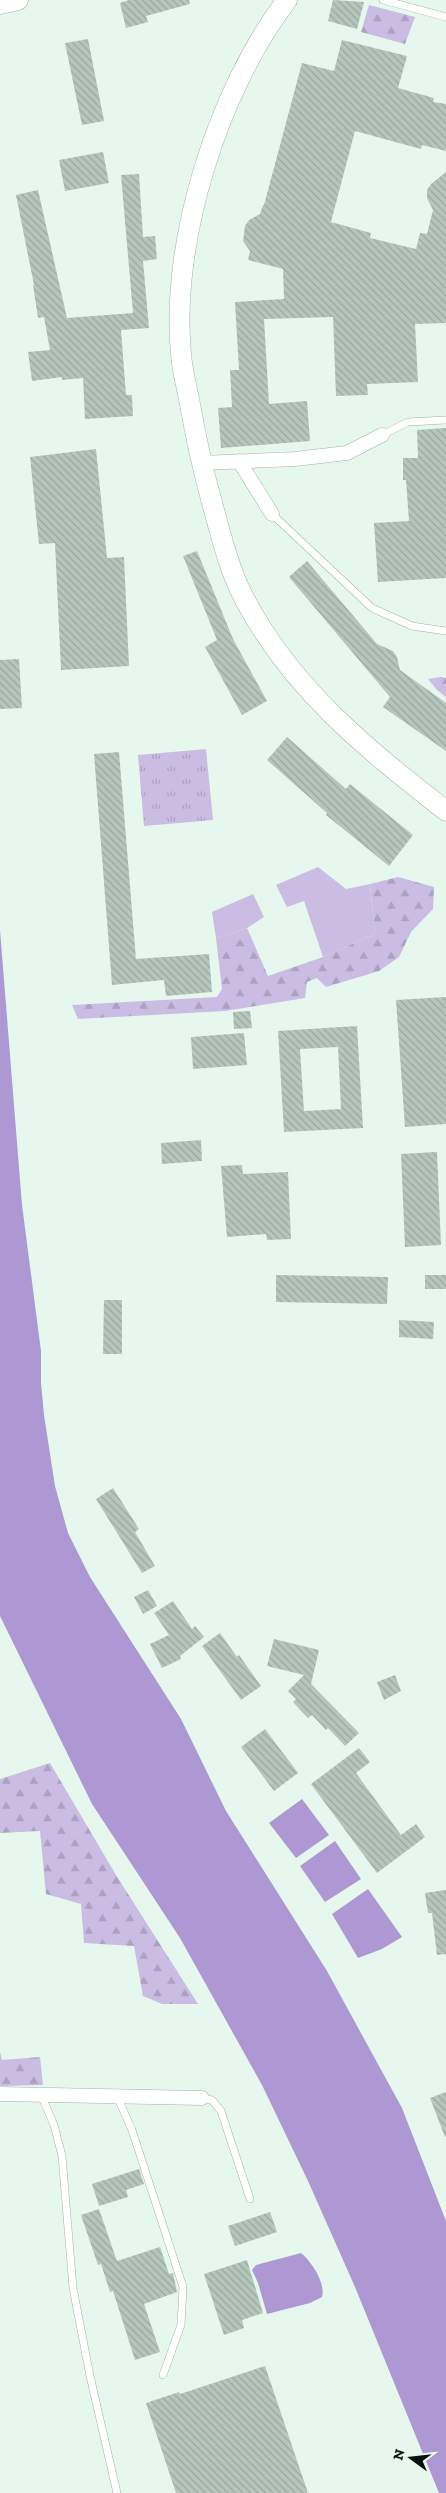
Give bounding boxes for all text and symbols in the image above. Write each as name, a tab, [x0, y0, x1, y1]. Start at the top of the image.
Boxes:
north arrow	[386, 2433, 436, 2483]
text: N	[389, 2447, 409, 2462]

